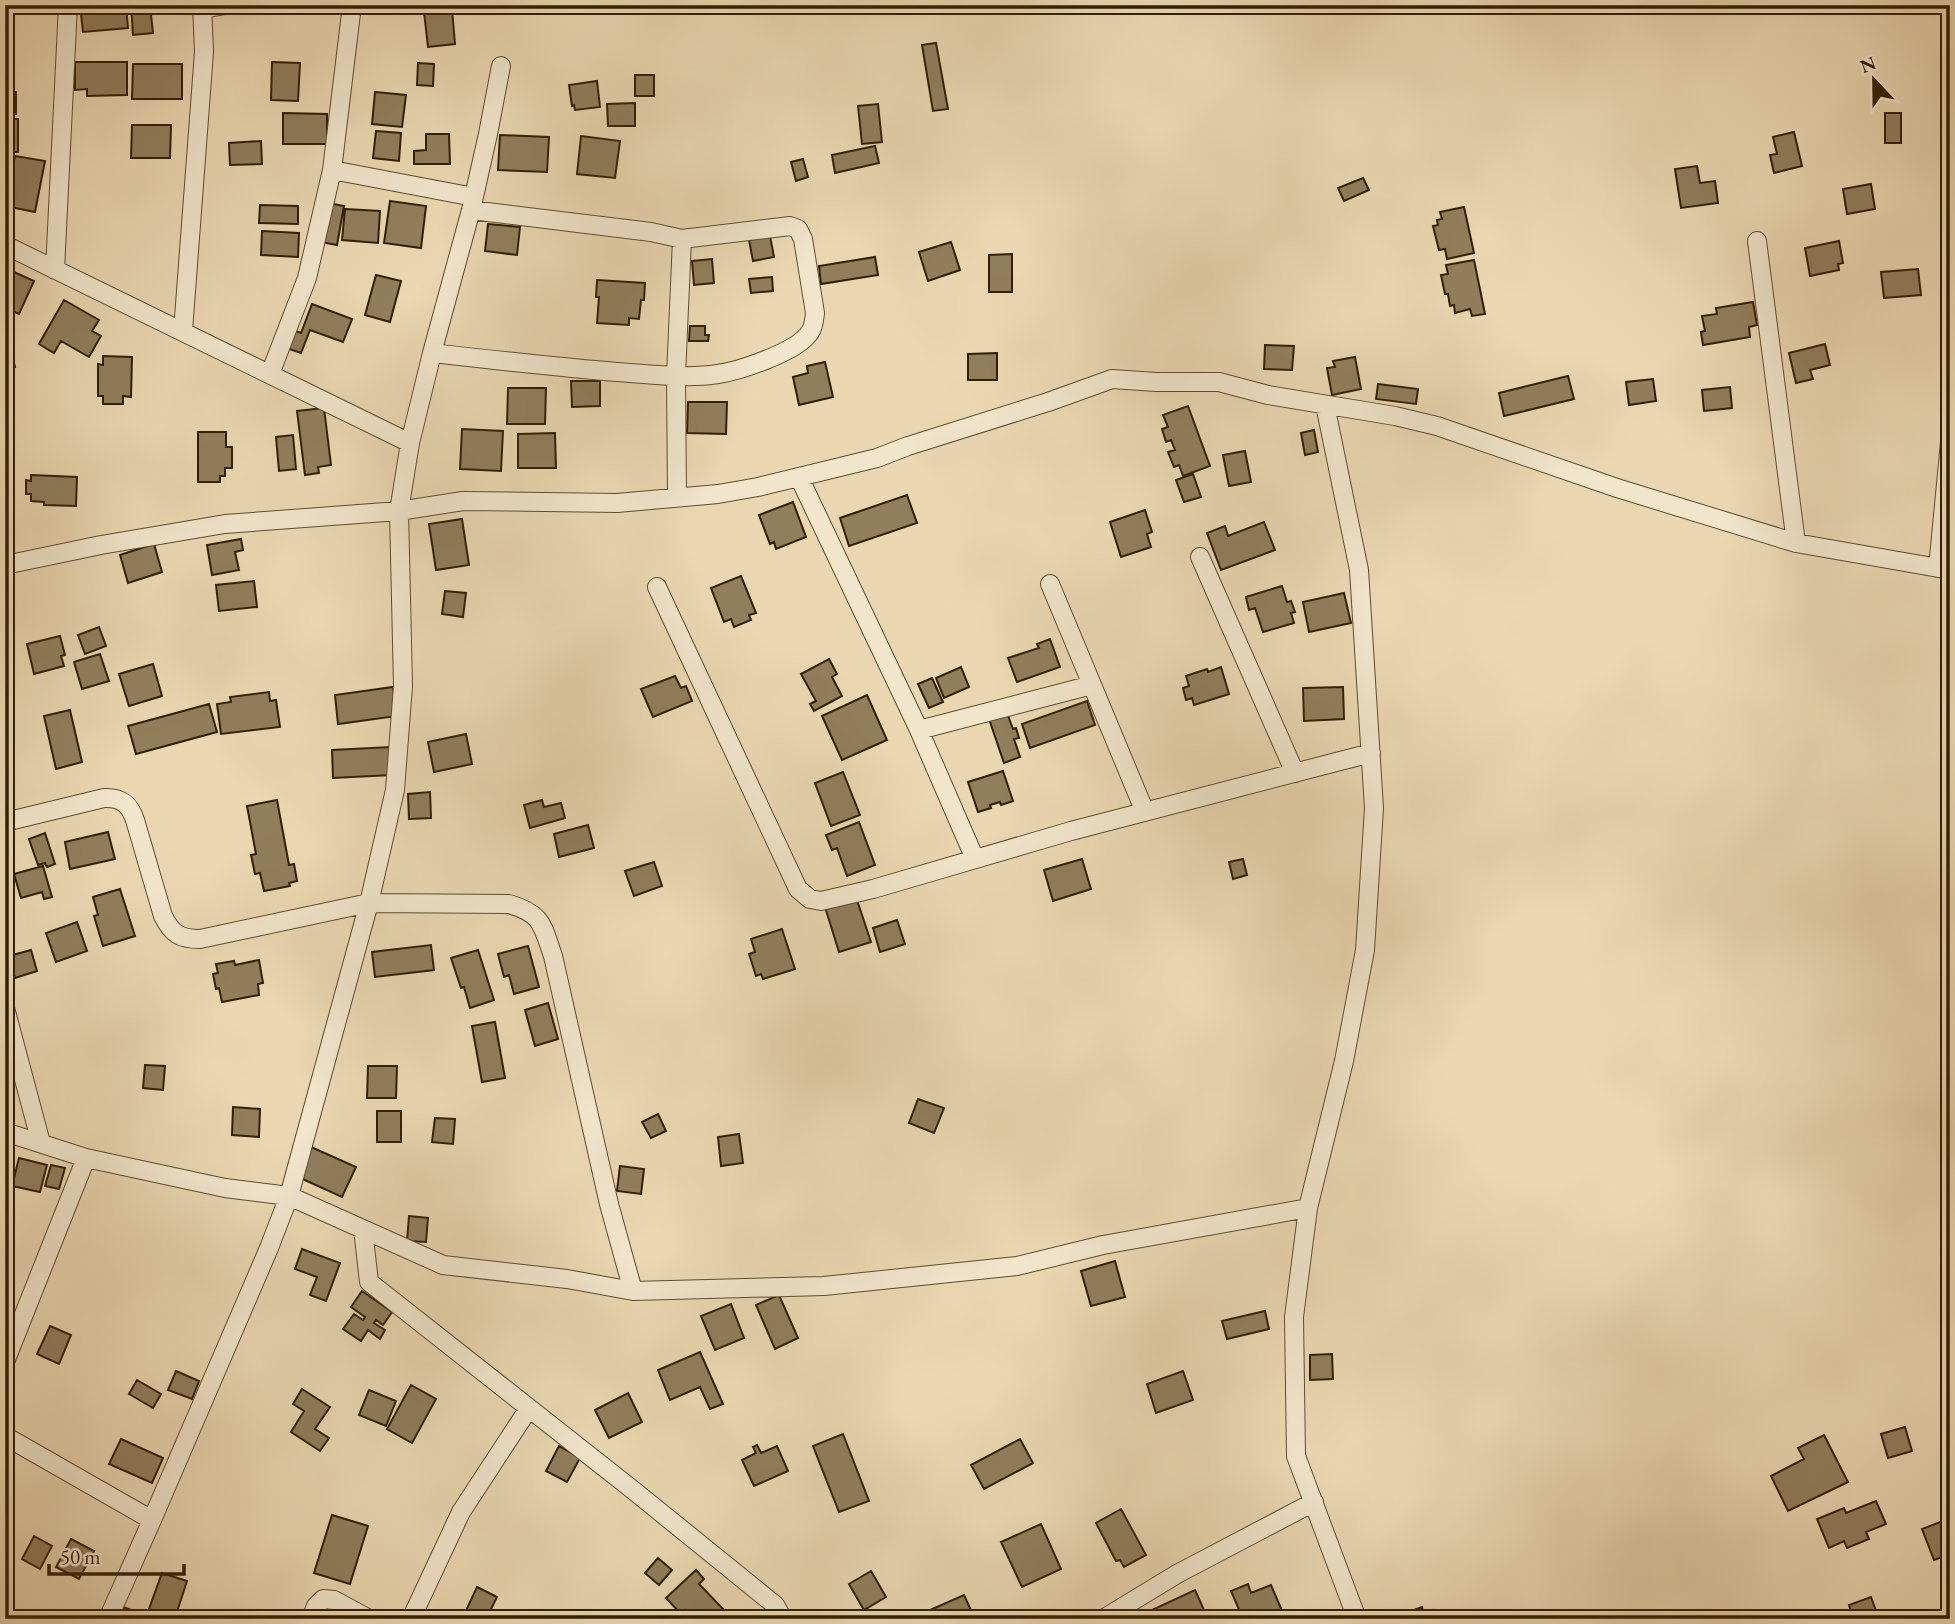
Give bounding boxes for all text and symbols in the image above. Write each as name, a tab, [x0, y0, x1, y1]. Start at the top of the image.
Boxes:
north arrow	[1840, 46, 1910, 116]
text: N	[1856, 50, 1880, 79]
scale bar	[49, 1533, 184, 1577]
text: 50 m	[60, 1543, 101, 1570]

